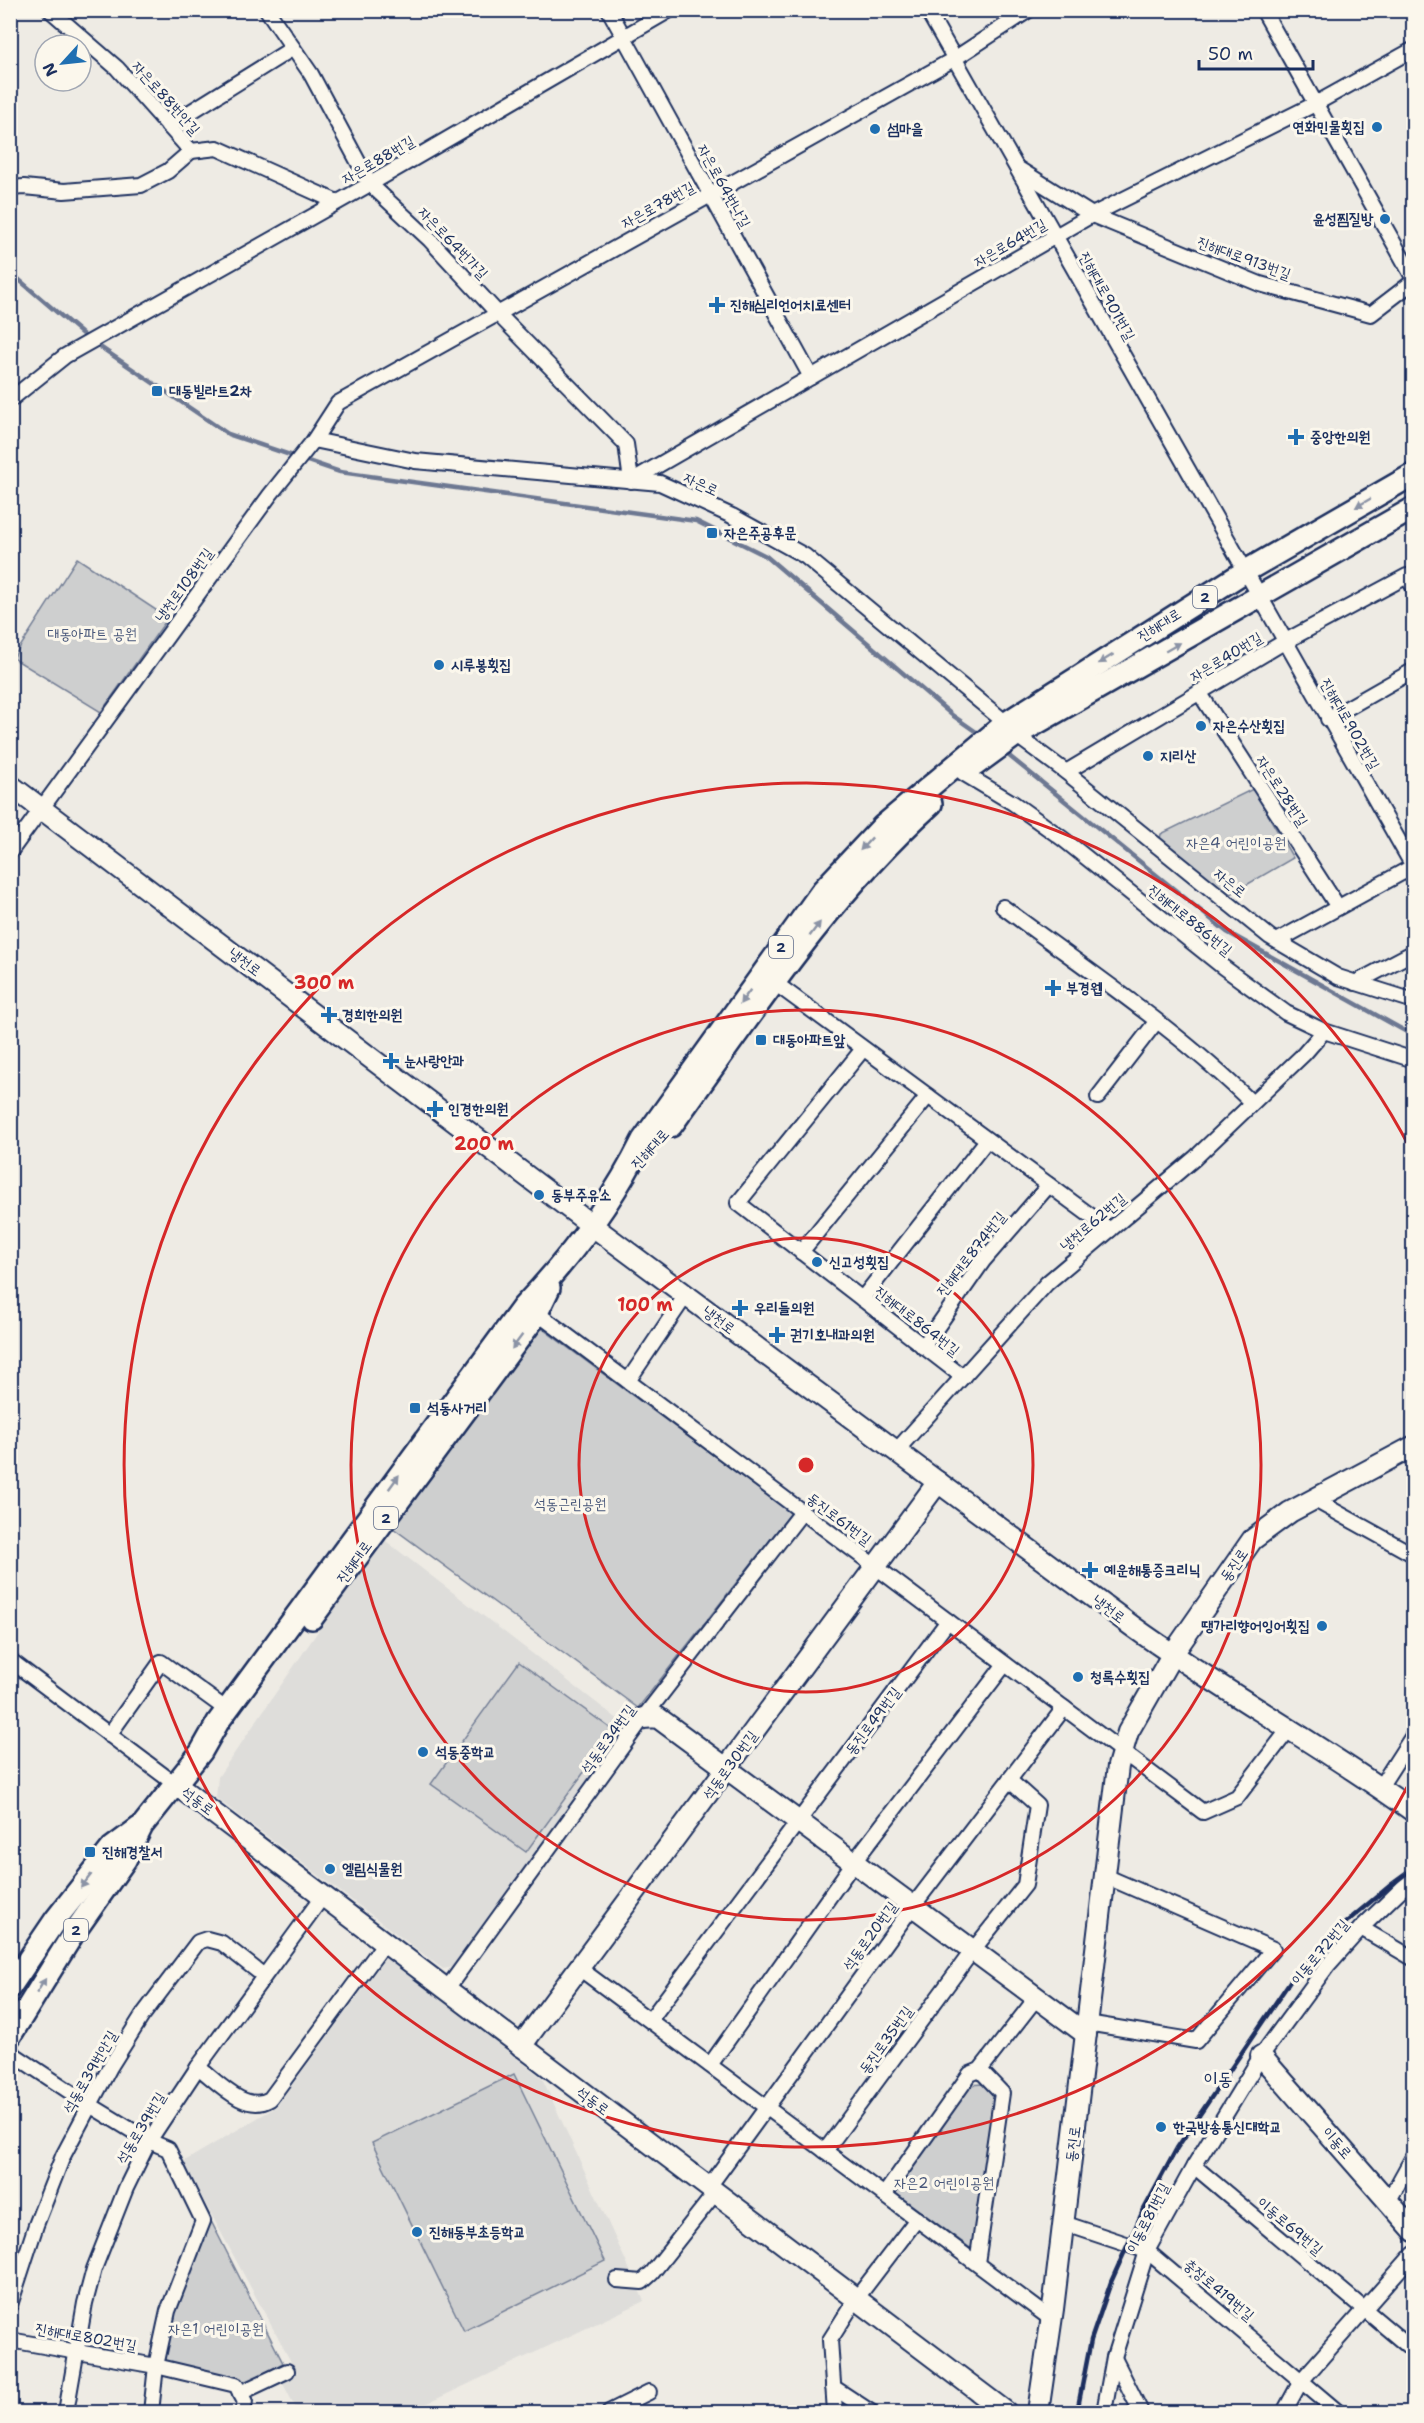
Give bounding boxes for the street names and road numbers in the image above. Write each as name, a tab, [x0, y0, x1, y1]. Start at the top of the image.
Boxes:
street label: 자은로88번안길	[127, 57, 205, 139]
street label: 자은로88번길	[338, 131, 418, 189]
street label: 자은로64번나길	[693, 141, 755, 231]
street label: 자은로78번길	[618, 177, 698, 233]
street label: 자은로64번가길	[414, 203, 492, 283]
street label: 자은로64번길	[970, 214, 1050, 272]
street label: 진해대로913번길	[1194, 232, 1294, 284]
street label: 진해대로901번길	[1074, 248, 1140, 344]
street label: 자은로	[680, 467, 722, 501]
street label: 냉천로108번길	[150, 544, 218, 626]
road number: 2	[1193, 586, 1217, 608]
street label: 진해대로	[1133, 604, 1185, 646]
street label: 자은로40번길	[1186, 628, 1266, 686]
street label: 진해대로902번길	[1316, 674, 1384, 774]
street label: 자은로28번길	[1252, 752, 1312, 830]
street label: 자은로	[1210, 864, 1250, 902]
street label: 진해대로886번길	[1144, 880, 1236, 960]
road number: 2	[769, 936, 793, 958]
street label: 냉천로	[225, 943, 265, 981]
street label: 진해대로	[626, 1124, 674, 1174]
street label: 냉천로62번길	[1056, 1188, 1130, 1256]
street label: 진해대로874번길	[932, 1208, 1010, 1300]
street label: 진해대로864번길	[870, 1281, 964, 1361]
street label: 냉천로	[699, 1301, 739, 1339]
street label: 동진로61번길	[803, 1488, 875, 1550]
road number: 2	[374, 1507, 398, 1529]
street label: 진해대로	[332, 1537, 376, 1587]
street label: 동진로	[1215, 1544, 1253, 1586]
street label: 냉천로	[1089, 1590, 1129, 1628]
street label: 동진로49번길	[841, 1683, 905, 1759]
street label: 석동로34번길	[576, 1700, 640, 1778]
street label: 석동로30번길	[698, 1726, 762, 1804]
street label: 석동로	[178, 1782, 218, 1820]
street label: 석동로20번길	[838, 1897, 902, 1975]
street label: 이동로72번길	[1287, 1915, 1353, 1989]
road number: 2	[64, 1919, 88, 1941]
street label: 동진로35번길	[855, 2002, 917, 2078]
street label: 석동로39번안길	[58, 2027, 122, 2117]
street label: 석동로	[573, 2082, 613, 2120]
street label: 석동로39번길	[112, 2088, 170, 2168]
street label: 이동로	[1318, 2123, 1356, 2163]
street label: 동진로	[1061, 2125, 1085, 2163]
street label: 이동로81번길	[1122, 2179, 1174, 2257]
street label: 이동로69번길	[1253, 2193, 1327, 2259]
street label: 충장로419번길	[1180, 2255, 1258, 2325]
street label: 진해대로802번길	[34, 2318, 138, 2356]

